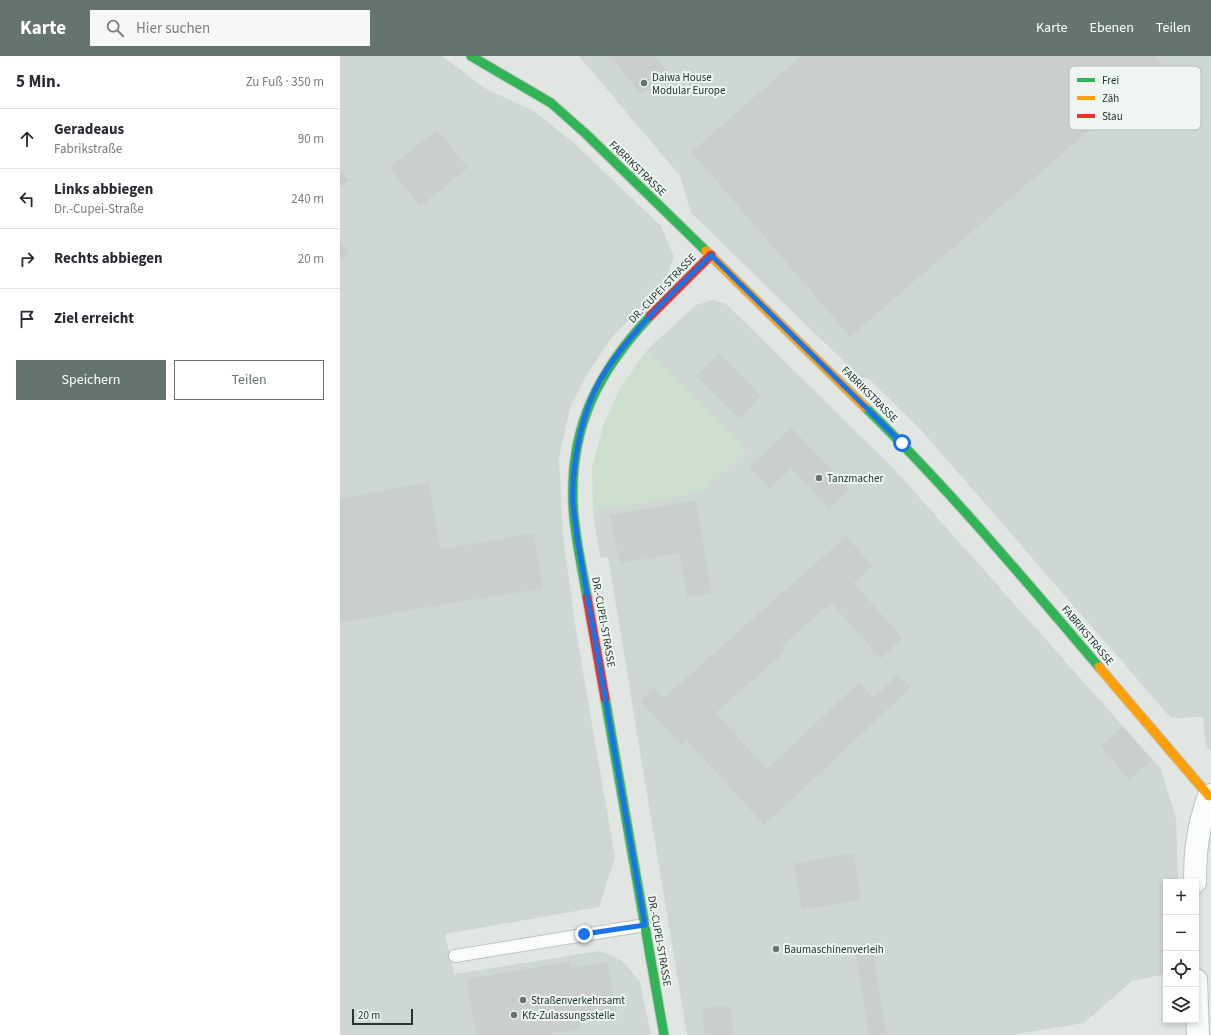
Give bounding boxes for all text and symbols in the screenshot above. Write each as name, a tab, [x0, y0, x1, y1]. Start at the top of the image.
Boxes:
search box	[90, 10, 370, 46]
text: Karte	[20, 15, 66, 42]
icon: search	[104, 17, 126, 39]
text: Hier suchen	[136, 18, 210, 39]
text: Karte	[1036, 18, 1068, 38]
text: Ebenen	[1090, 18, 1134, 38]
text: Teilen	[1156, 18, 1191, 38]
legend	[1069, 66, 1201, 130]
text: 5 Min.	[16, 70, 61, 94]
place label: Daiwa House Modular Europe	[652, 70, 726, 98]
text: Zu Fuß · 350 m	[246, 73, 324, 91]
text: Frei	[1102, 73, 1119, 88]
marker: Daiwa House Modular Europe	[639, 78, 649, 88]
text: Zäh	[1102, 91, 1119, 106]
text: Stau	[1102, 109, 1123, 124]
text: Geradeaus	[54, 119, 124, 140]
icon: ahead	[16, 128, 38, 150]
text: 90 m	[298, 130, 324, 148]
street label: FABRIKSTRASSE	[606, 137, 670, 200]
text: Fabrikstraße	[54, 140, 122, 158]
text: Links abbiegen	[54, 179, 153, 200]
icon: left	[16, 188, 38, 210]
text: 240 m	[291, 190, 324, 208]
text: Dr.-Cupei-Straße	[54, 200, 144, 218]
icon: right	[16, 248, 38, 270]
text: Rechts abbiegen	[54, 248, 163, 269]
text: 20 m	[298, 250, 324, 268]
street label: DR.-CUPEI-STRASSE	[625, 250, 700, 327]
icon: arrive	[16, 308, 38, 330]
text: Ziel erreicht	[54, 308, 134, 329]
button: Speichern	[16, 360, 166, 400]
button: Teilen	[174, 360, 324, 400]
street label: FABRIKSTRASSE	[838, 363, 901, 426]
route start	[893, 434, 911, 452]
place label: Tanzmacher	[827, 471, 883, 486]
marker: Tanzmacher	[814, 473, 824, 483]
street label: DR.-CUPEI-STRASSE	[588, 576, 619, 669]
street label: FABRIKSTRASSE	[1058, 602, 1117, 669]
map controls	[1163, 879, 1199, 1023]
button: +	[1163, 879, 1199, 915]
street label: DR.-CUPEI-STRASSE	[644, 895, 675, 988]
button: −	[1163, 915, 1199, 951]
route end	[575, 925, 593, 943]
place label: Baumaschinenverleih	[784, 942, 884, 957]
marker: Baumaschinenverleih	[771, 944, 781, 954]
button: locate	[1163, 951, 1199, 987]
button: layers	[1163, 987, 1199, 1023]
place label: Straßenverkehrsamt	[531, 993, 625, 1008]
marker: Straßenverkehrsamt	[518, 995, 528, 1005]
scale bar	[352, 1007, 413, 1026]
text: 20 m	[358, 1008, 380, 1023]
place label: Kfz-Zulassungsstelle	[522, 1008, 616, 1023]
marker: Kfz-Zulassungsstelle	[509, 1010, 519, 1020]

